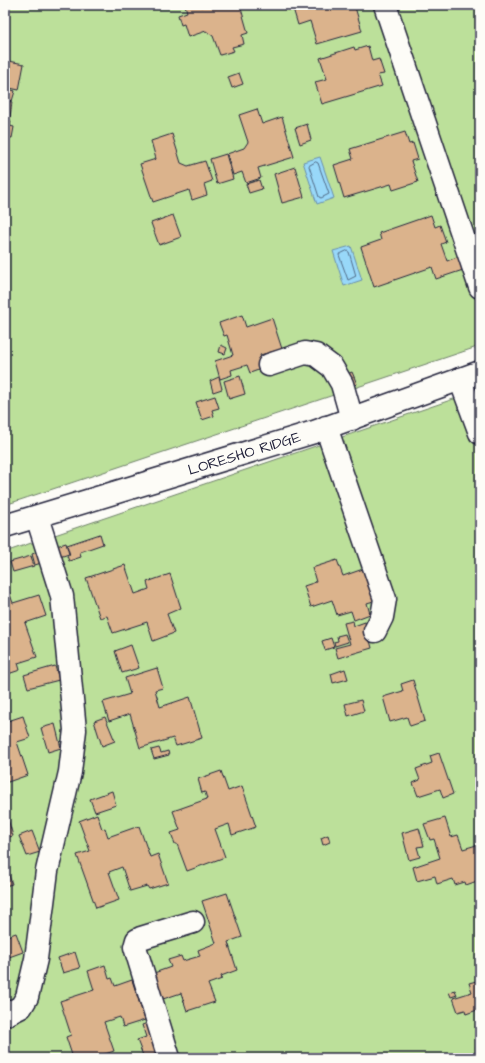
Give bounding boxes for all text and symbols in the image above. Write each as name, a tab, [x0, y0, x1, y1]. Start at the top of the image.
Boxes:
street label: LORESHO RIDGE	[185, 426, 303, 480]

